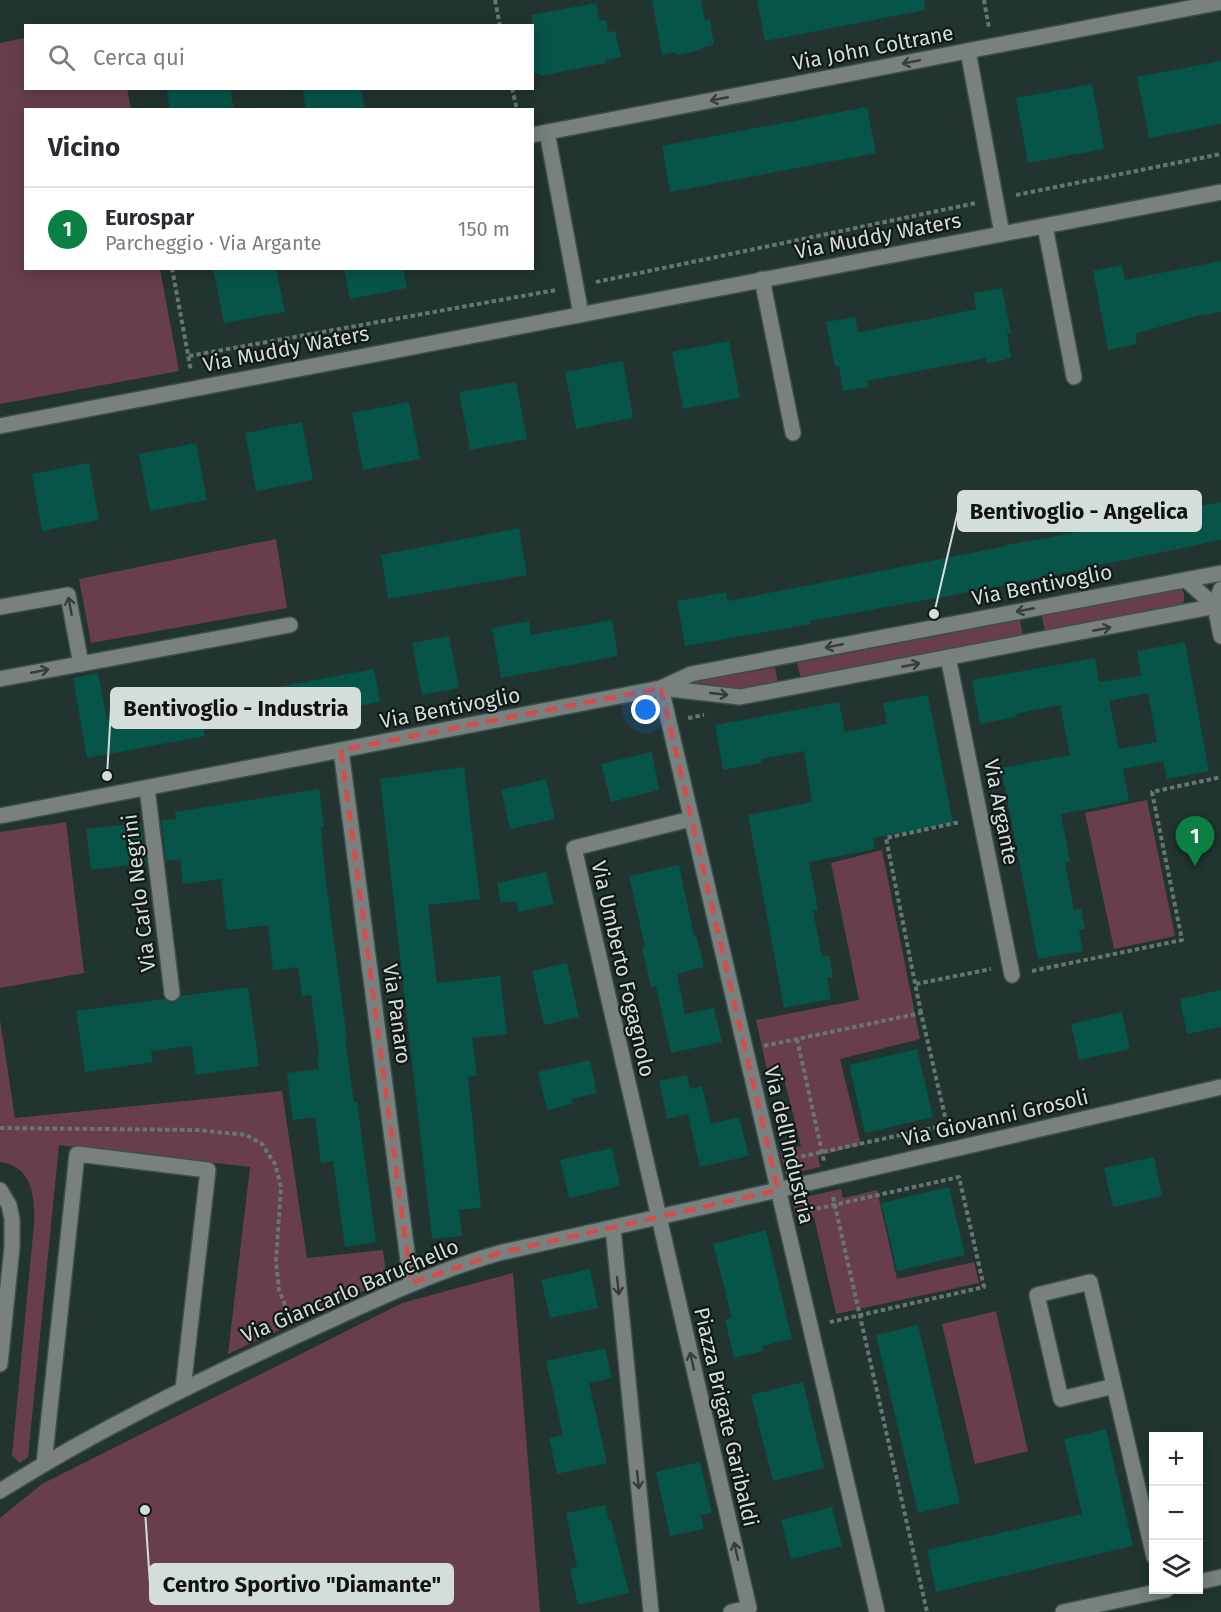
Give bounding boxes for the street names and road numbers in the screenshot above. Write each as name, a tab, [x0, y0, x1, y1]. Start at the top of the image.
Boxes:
street label: Via John Coltrane	[790, 20, 956, 76]
street label: Via Muddy Waters	[793, 207, 963, 265]
street label: Via Muddy Waters	[201, 320, 371, 378]
street label: Via Bentivoglio	[970, 559, 1114, 611]
street label: Via Bentivoglio	[378, 682, 522, 734]
street label: Via Argante	[978, 757, 1024, 867]
street label: Via Carlo Negrini	[116, 813, 162, 973]
street label: Via Umberto Fogagnolo	[585, 858, 661, 1080]
street label: Via Panaro	[377, 962, 417, 1066]
street label: Via dell'Industria	[758, 1063, 820, 1227]
street label: Via Giovanni Grosoli	[899, 1084, 1091, 1152]
street label: Via Giancarlo Baruchello	[237, 1233, 463, 1349]
street label: Piazza Brigate Garibaldi	[688, 1305, 764, 1529]

